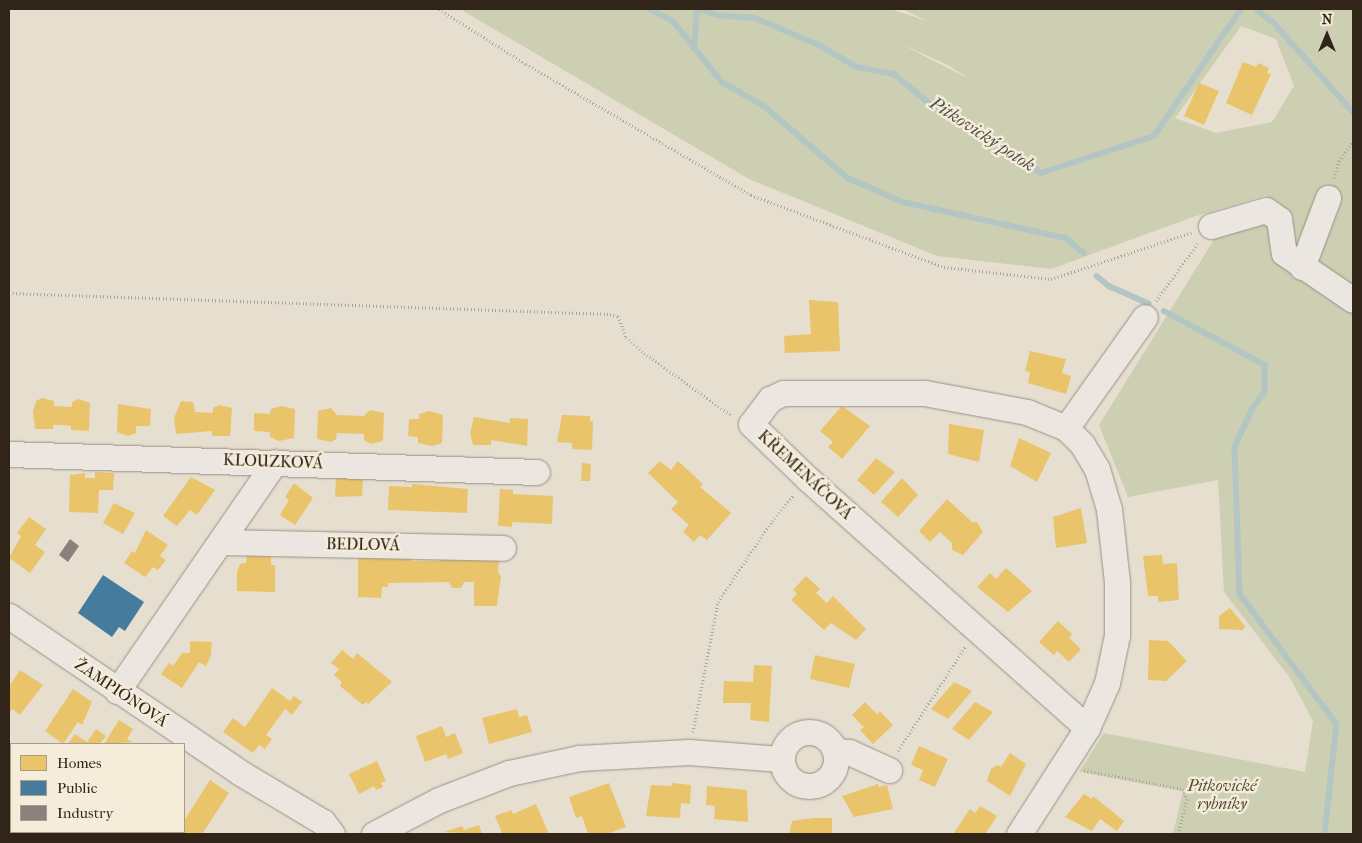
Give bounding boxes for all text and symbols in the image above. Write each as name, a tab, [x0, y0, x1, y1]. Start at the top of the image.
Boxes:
north arrow	[1302, 10, 1352, 60]
text: N	[1322, 11, 1332, 28]
water label: Pitkovický potok	[925, 93, 1039, 177]
street label: KŘEMENÁČOVÁ	[754, 426, 856, 524]
street label: KLOUZKOVÁ	[223, 451, 323, 473]
street label: BEDLOVÁ	[326, 535, 400, 555]
street label: ŽAMPIÓNOVÁ	[71, 655, 171, 731]
legend	[10, 743, 185, 833]
text: Homes	[57, 754, 102, 772]
park label: Pitkovické rybníky	[1187, 776, 1257, 814]
text: Public	[57, 779, 97, 797]
text: Industry	[57, 804, 113, 822]

